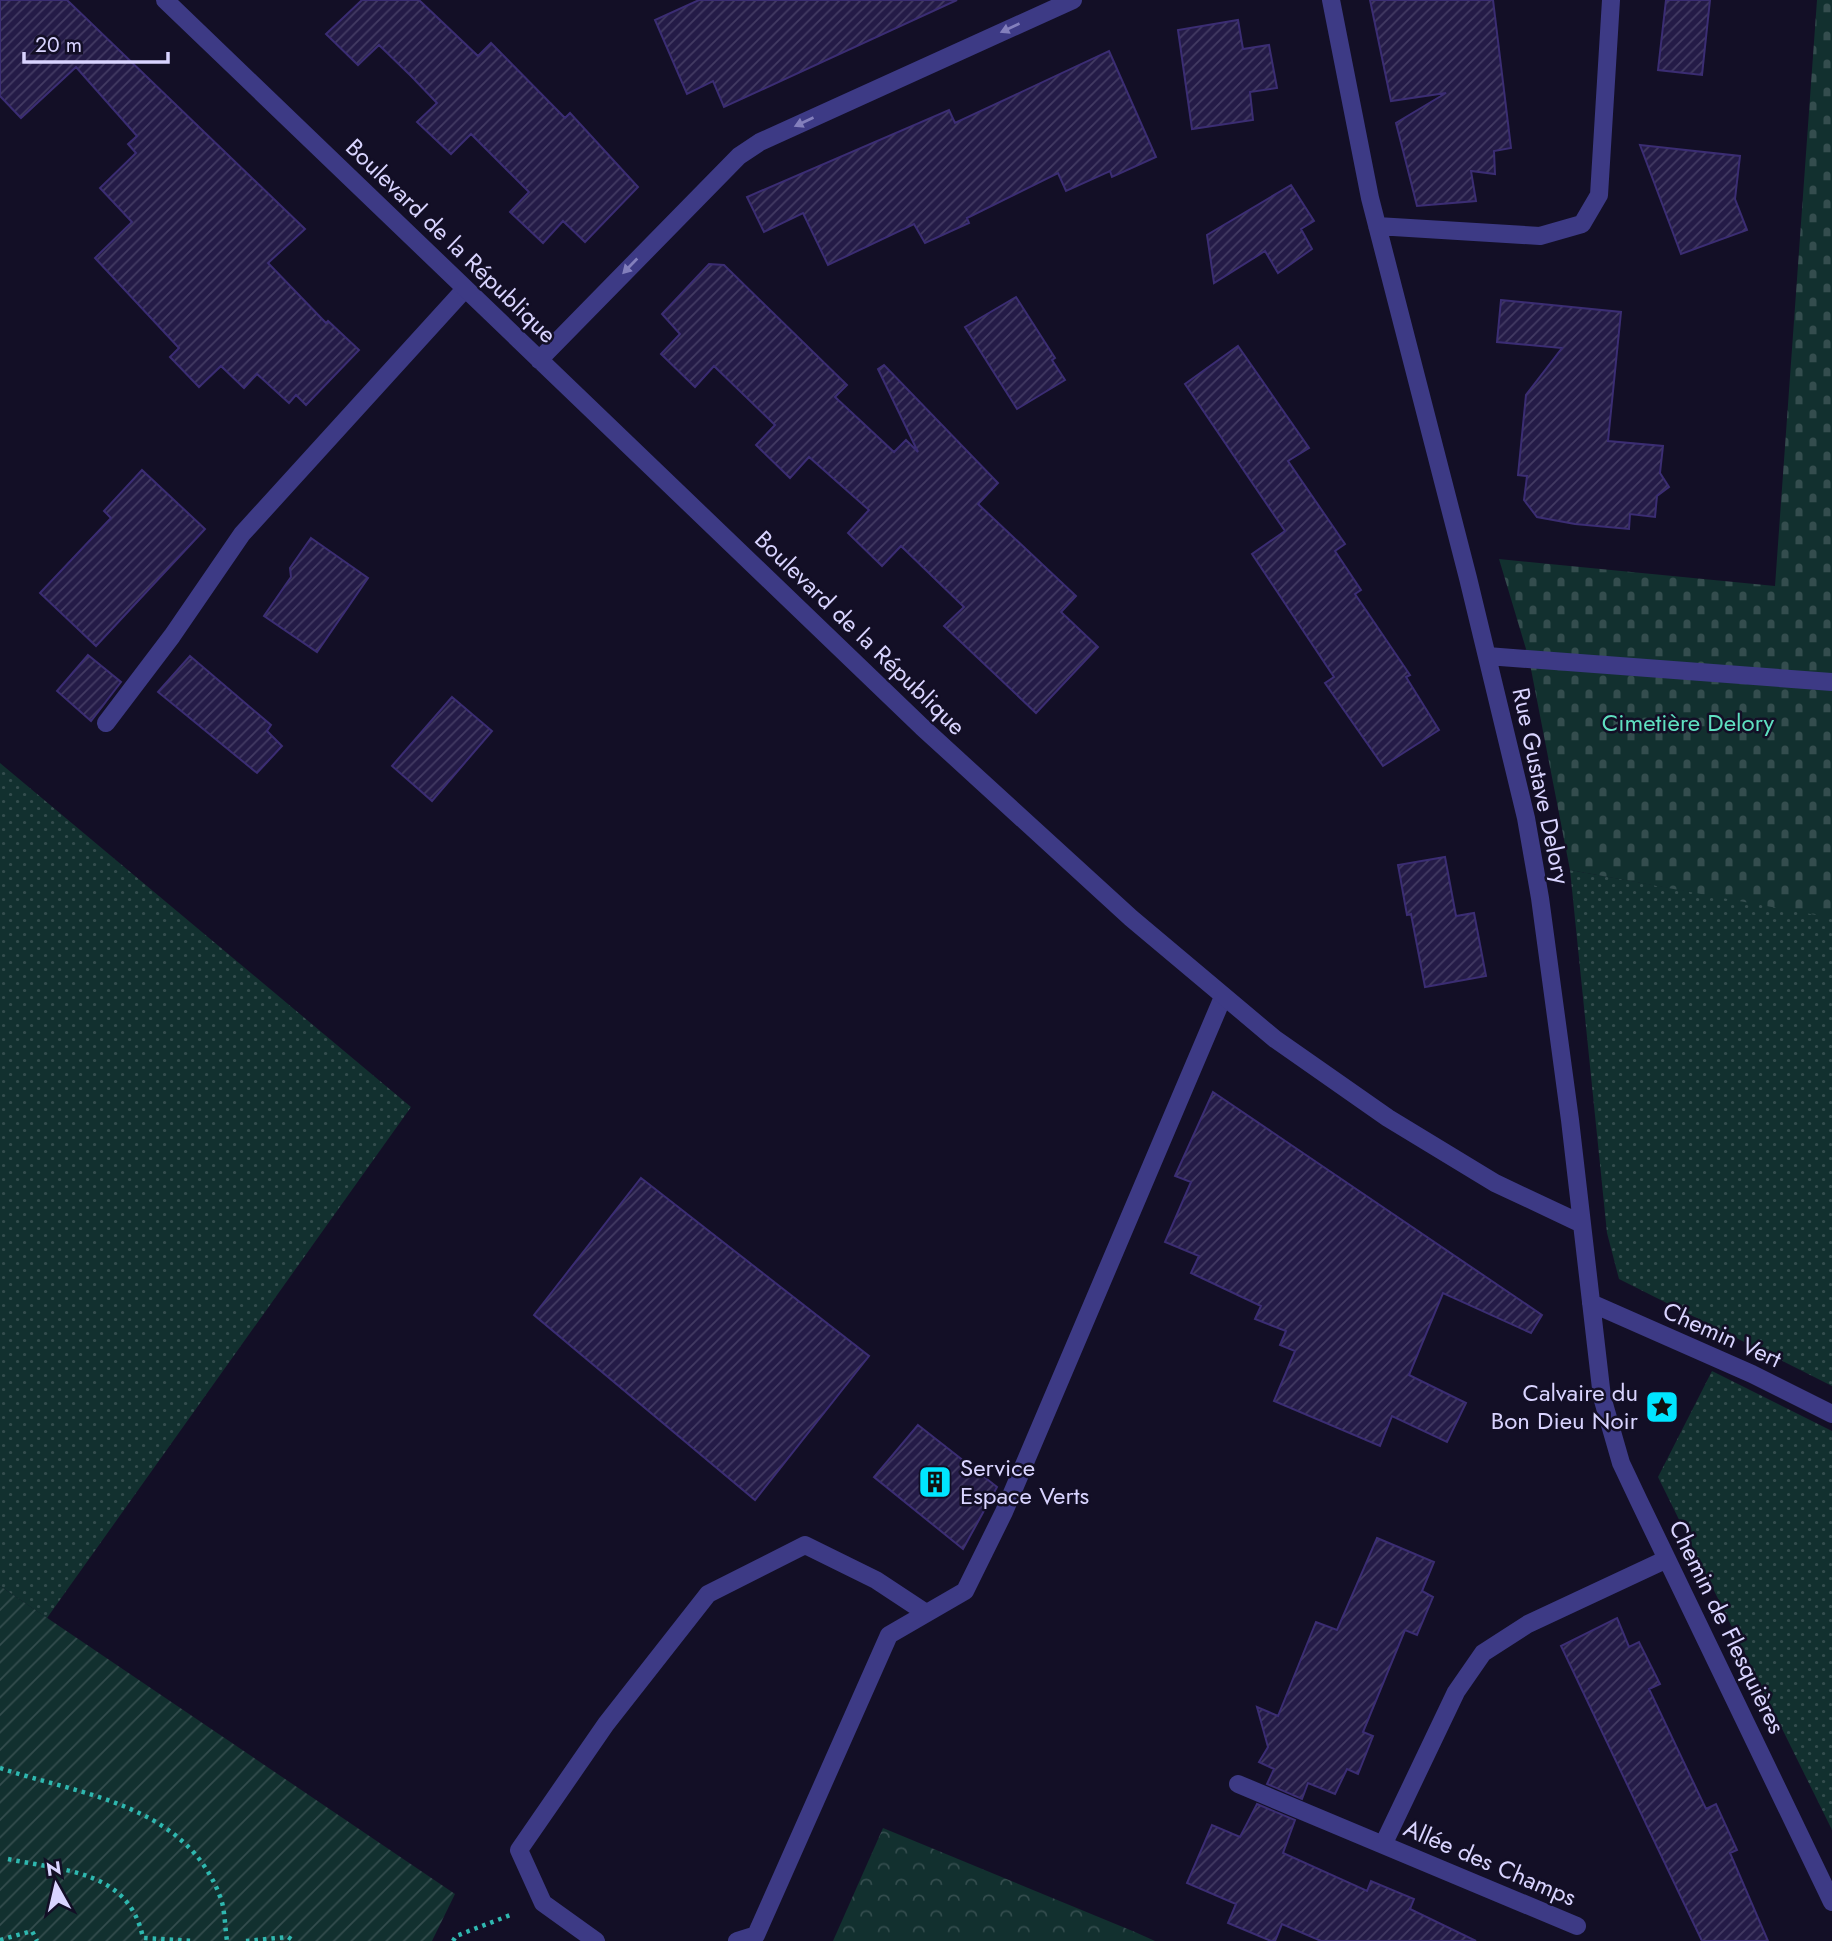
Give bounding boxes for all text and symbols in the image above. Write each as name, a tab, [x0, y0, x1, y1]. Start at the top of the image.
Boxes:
scale bar	[24, 21, 168, 65]
one-way arrow	[1000, 23, 1021, 34]
text: 20 m	[35, 30, 82, 60]
one-way arrow	[793, 117, 814, 128]
street label: Boulevard de la République	[338, 130, 565, 351]
one-way arrow	[622, 257, 639, 274]
street label: Boulevard de la République	[747, 522, 974, 743]
street label: Rue Gustave Delory	[1504, 684, 1580, 888]
park label: Cimetière Delory	[1602, 705, 1775, 740]
street label: Chemin Vert	[1657, 1293, 1787, 1376]
place label: Calvaire du Bon Dieu Noir	[1491, 1375, 1639, 1438]
place icon: Calvaire du Bon Dieu Noir	[1643, 1388, 1681, 1426]
place label: Service Espace Verts	[960, 1450, 1089, 1513]
building icon: Service Espace Verts	[916, 1463, 954, 1501]
street label: Chemin de Flesquières	[1660, 1514, 1794, 1739]
street label: Allée des Champs	[1398, 1810, 1582, 1915]
north arrow	[21, 1850, 91, 1920]
text: N	[44, 1854, 63, 1883]

